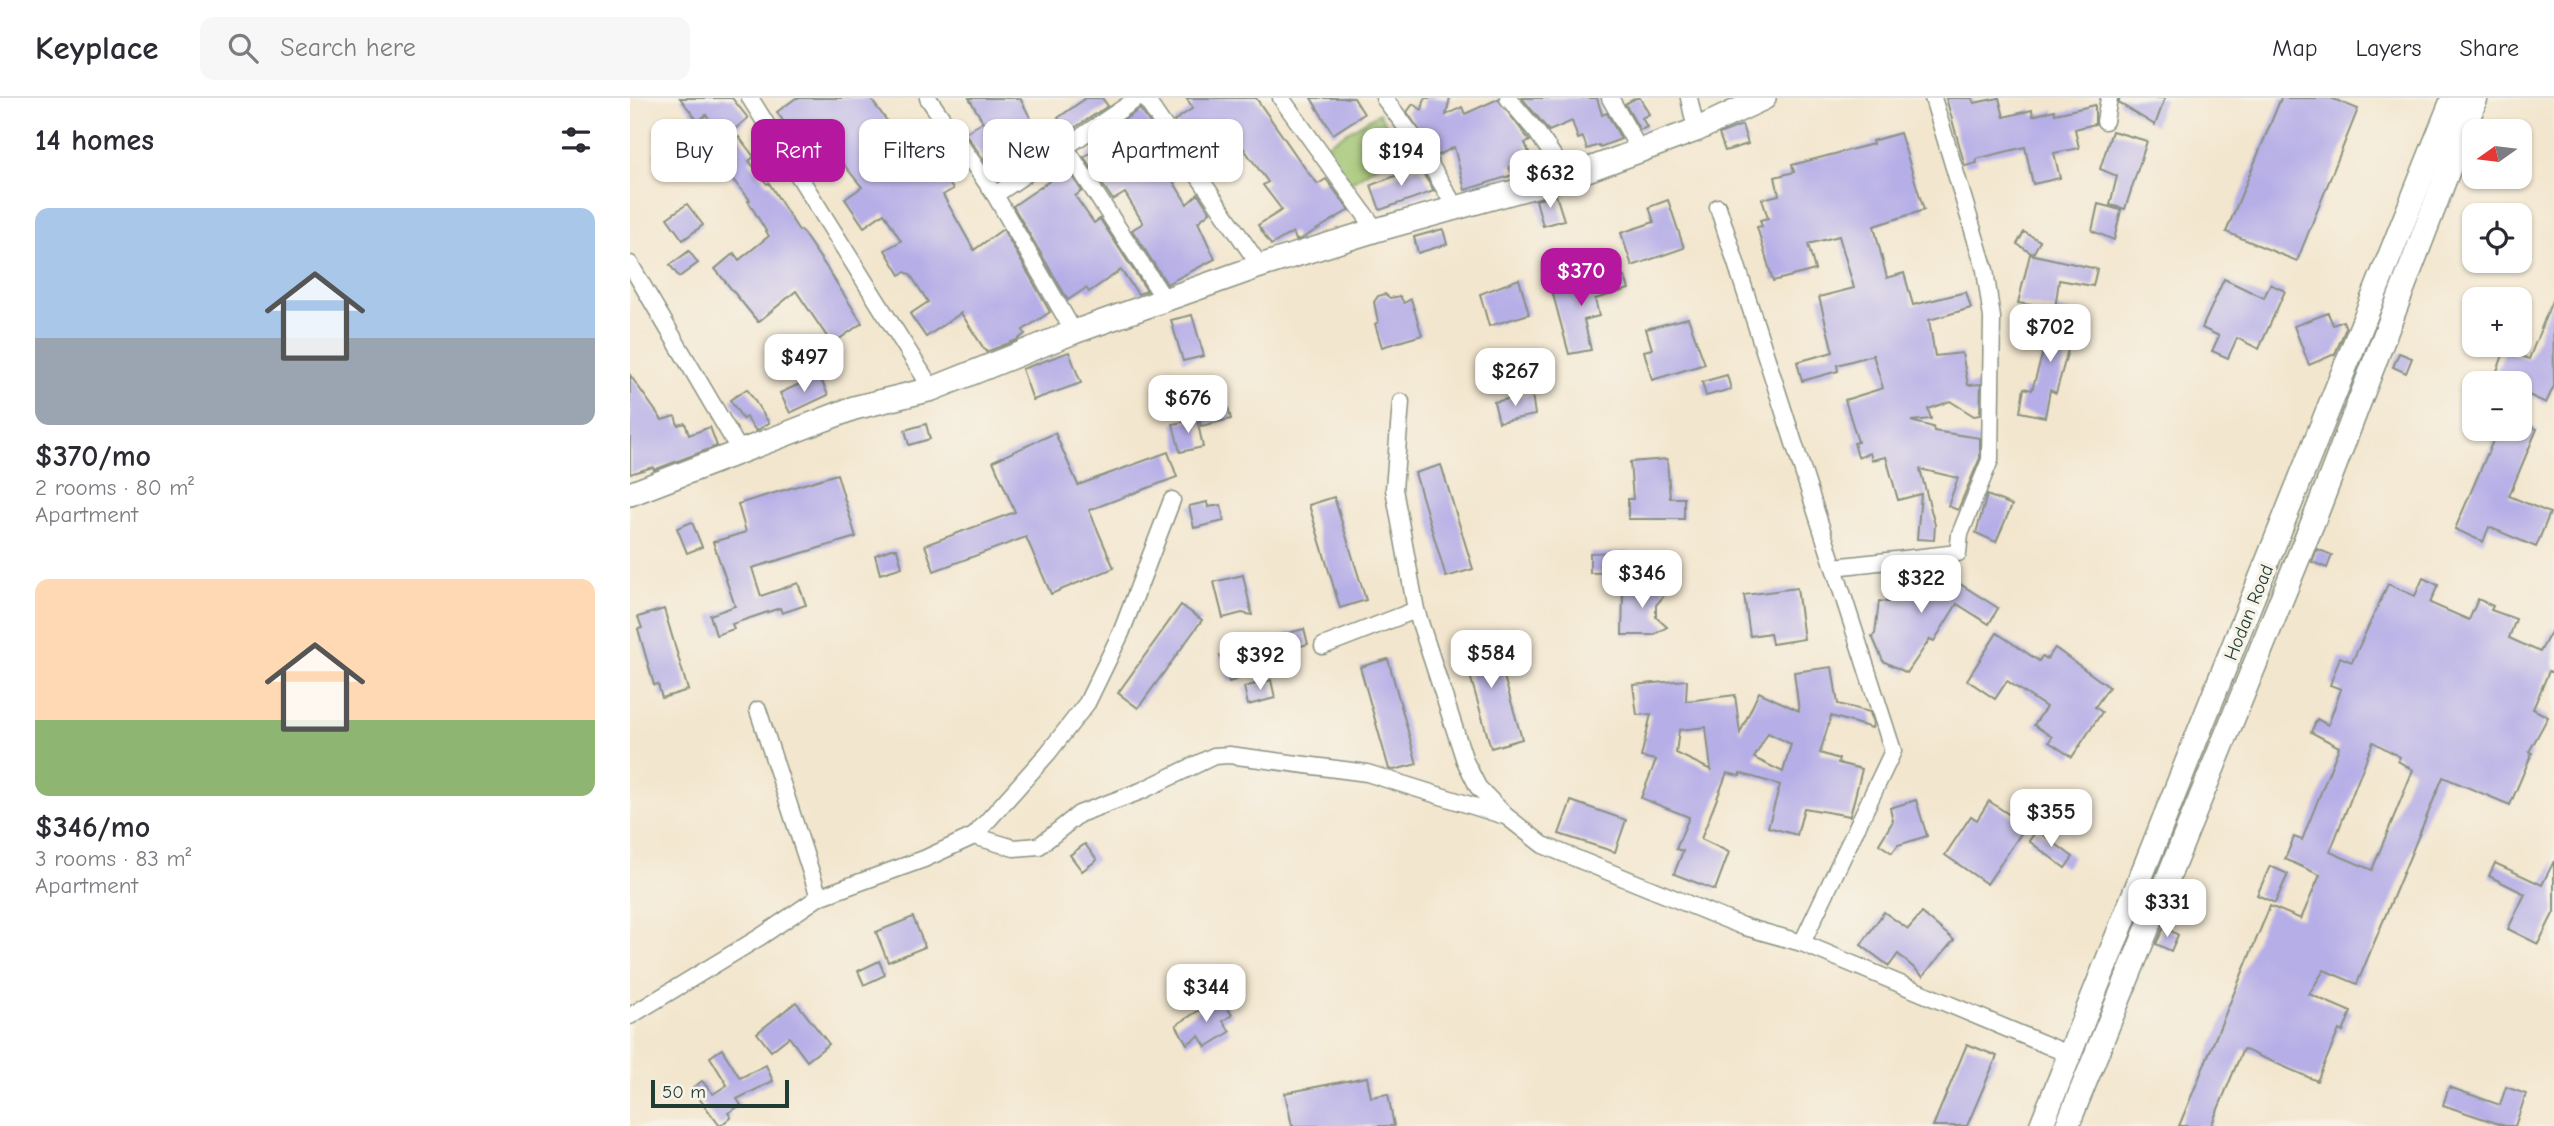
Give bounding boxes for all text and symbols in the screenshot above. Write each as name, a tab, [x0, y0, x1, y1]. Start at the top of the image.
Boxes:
search box	[200, 17, 690, 80]
text: Keyplace	[35, 29, 158, 67]
icon: search	[224, 29, 262, 67]
text: Search here	[280, 33, 416, 63]
text: Map	[2272, 34, 2318, 62]
text: Layers	[2356, 34, 2421, 62]
text: Share	[2459, 34, 2519, 62]
chip: Buy	[651, 119, 737, 182]
chip: Rent	[751, 119, 845, 182]
chip: Filters	[859, 119, 969, 182]
chip: New	[983, 119, 1074, 182]
chip: Apartment	[1088, 119, 1243, 182]
north arrow	[2462, 119, 2532, 189]
map controls	[2462, 119, 2532, 441]
icon: filters	[557, 121, 595, 159]
text: 14 homes	[35, 123, 154, 158]
pin: $194	[1360, 129, 1442, 188]
text: $194	[1378, 137, 1424, 164]
pin: $632	[1509, 150, 1591, 210]
text: $632	[1526, 159, 1574, 186]
button: locate	[2462, 203, 2532, 273]
pin: $370	[1540, 248, 1622, 308]
icon: home	[252, 253, 378, 379]
text: $370	[1557, 257, 1605, 284]
button: +	[2462, 287, 2532, 357]
pin: $702	[2009, 304, 2091, 364]
text: $702	[2026, 313, 2074, 340]
pin: $497	[763, 334, 845, 394]
text: $497	[780, 343, 828, 370]
pin: $267	[1474, 348, 1556, 408]
text: $267	[1491, 357, 1539, 384]
button: −	[2462, 371, 2532, 441]
pin: $676	[1147, 376, 1229, 435]
text: $676	[1164, 384, 1212, 411]
text: $370/mo	[35, 439, 151, 474]
text: 2 rooms · 80 m²	[35, 474, 194, 501]
text: Apartment	[35, 501, 138, 528]
pin: $346	[1601, 550, 1683, 610]
pin: $322	[1880, 556, 1962, 615]
text: $346	[1618, 559, 1666, 586]
street label: Hodan Road	[2220, 561, 2278, 664]
text: $322	[1897, 564, 1945, 591]
icon: home	[252, 624, 378, 750]
pin: $584	[1450, 630, 1532, 690]
pin: $392	[1219, 632, 1301, 692]
text: $584	[1467, 639, 1515, 666]
text: $392	[1236, 641, 1284, 668]
pin: $355	[2010, 790, 2092, 849]
text: $355	[2026, 798, 2076, 825]
text: $346/mo	[35, 810, 150, 845]
text: 3 rooms · 83 m²	[35, 845, 191, 872]
text: Apartment	[35, 872, 138, 899]
pin: $331	[2126, 880, 2208, 939]
text: $331	[2144, 888, 2190, 915]
pin: $344	[1165, 964, 1247, 1024]
text: $344	[1183, 973, 1229, 1000]
scale bar	[651, 1077, 789, 1109]
text: 50 m	[662, 1081, 706, 1103]

